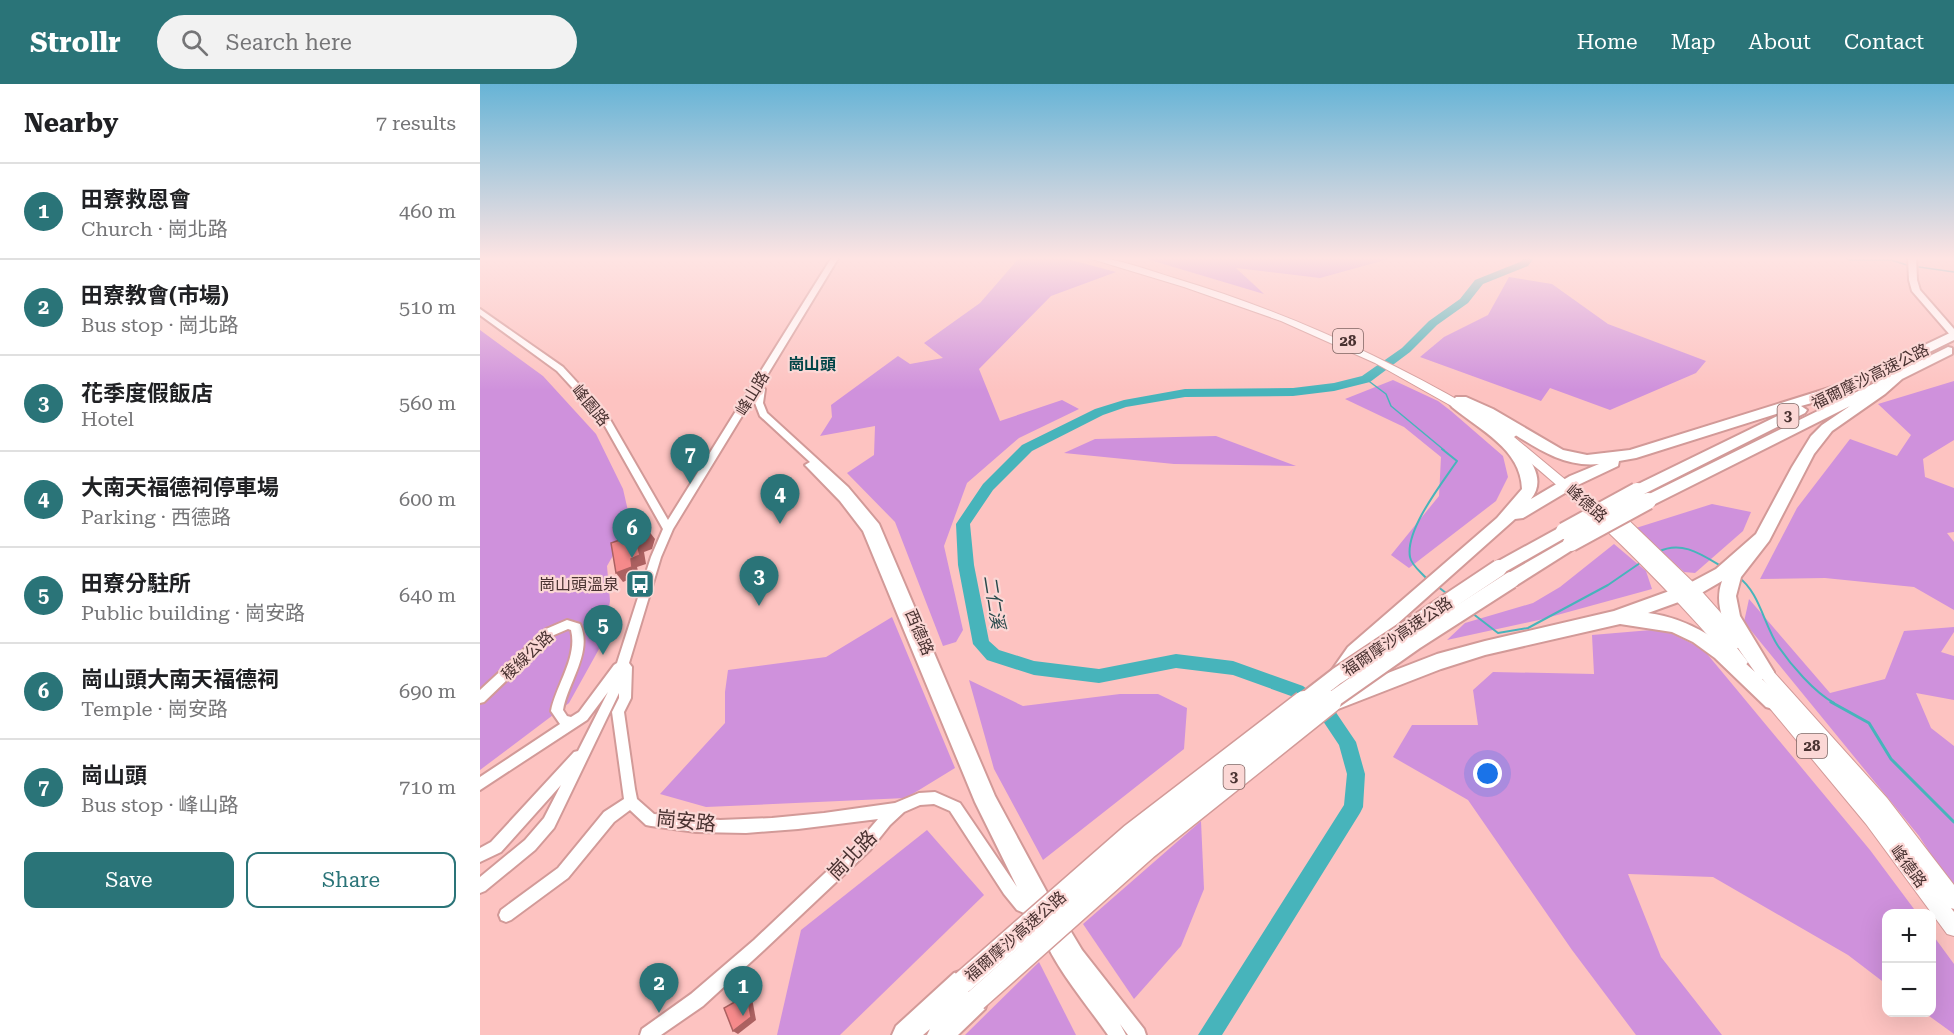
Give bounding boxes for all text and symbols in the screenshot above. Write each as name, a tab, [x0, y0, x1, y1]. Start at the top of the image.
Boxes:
search box	[157, 15, 577, 69]
text: Strollr	[30, 26, 121, 59]
icon: search	[178, 26, 211, 59]
text: Search here	[226, 30, 352, 55]
text: Home	[1577, 30, 1638, 54]
text: Map	[1671, 30, 1716, 54]
text: About	[1749, 30, 1811, 54]
text: Contact	[1844, 30, 1924, 54]
text: Nearby	[24, 108, 118, 138]
text: 7 results	[376, 111, 456, 135]
text: 田寮救恩會	[81, 187, 191, 212]
text: 1	[38, 199, 49, 223]
text: 460 m	[399, 199, 456, 223]
text: Church · 崗北路	[81, 217, 228, 241]
text: 田寮教會(市場)	[81, 283, 229, 308]
text: 2	[38, 295, 49, 319]
text: 510 m	[399, 295, 456, 319]
text: Bus stop · 崗北路	[81, 313, 239, 337]
road number: 28	[1333, 329, 1363, 353]
street label: 福爾摩沙高速公路	[1809, 340, 1932, 413]
district label: 崗山頭	[788, 355, 836, 374]
street label: 峰山路	[732, 368, 773, 419]
text: 花季度假飯店	[81, 381, 213, 406]
street label: 峰園路	[568, 381, 613, 430]
text: 3	[38, 391, 49, 415]
text: 560 m	[399, 391, 456, 415]
road number: 3	[1778, 404, 1798, 428]
text: Hotel	[81, 407, 134, 431]
pin: 7	[670, 434, 710, 484]
pin: 4	[760, 474, 800, 524]
text: 大南天福德祠停車場	[81, 475, 279, 500]
street label: 峰德路	[1562, 480, 1611, 526]
text: 4	[38, 487, 49, 511]
text: 600 m	[399, 487, 456, 511]
text: Parking · 西德路	[81, 505, 231, 529]
pin: 6	[612, 508, 652, 558]
pin: 3	[740, 556, 778, 606]
bus stop icon: 崗山頭溫泉	[624, 568, 656, 600]
text: 田寮分駐所	[81, 571, 191, 596]
water label: 二仁溪	[980, 574, 1010, 633]
place label: 崗山頭溫泉	[539, 575, 619, 594]
text: 5	[38, 583, 49, 607]
text: 640 m	[399, 583, 456, 607]
street label: 福爾摩沙高速公路	[1339, 593, 1456, 680]
text: Public building · 崗安路	[81, 601, 305, 625]
pin: 5	[584, 606, 622, 655]
street label: 西德路	[901, 606, 938, 658]
street label: 稜線公路	[497, 627, 557, 684]
text: 崗山頭大南天福德祠	[81, 667, 279, 692]
text: 6	[38, 679, 49, 703]
text: 690 m	[399, 679, 456, 703]
text: Temple · 崗安路	[81, 697, 228, 721]
road number: 28	[1797, 734, 1827, 758]
your location	[1473, 759, 1502, 788]
text: 崗山頭	[81, 763, 147, 788]
road number: 3	[1224, 765, 1244, 789]
text: 7	[38, 775, 49, 799]
text: 710 m	[399, 775, 456, 799]
text: Bus stop · 峰山路	[81, 793, 239, 817]
street label: 崗安路	[655, 806, 717, 836]
street label: 崗北路	[823, 825, 881, 885]
street label: 峰德路	[1887, 841, 1931, 891]
button: Save	[24, 852, 234, 908]
button: Share	[246, 852, 456, 908]
street label: 福爾摩沙高速公路	[961, 887, 1070, 986]
map controls	[1882, 909, 1936, 1017]
button: +	[1882, 909, 1936, 963]
button: −	[1882, 963, 1936, 1017]
pin: 2	[640, 964, 678, 1013]
pin: 1	[724, 966, 762, 1016]

